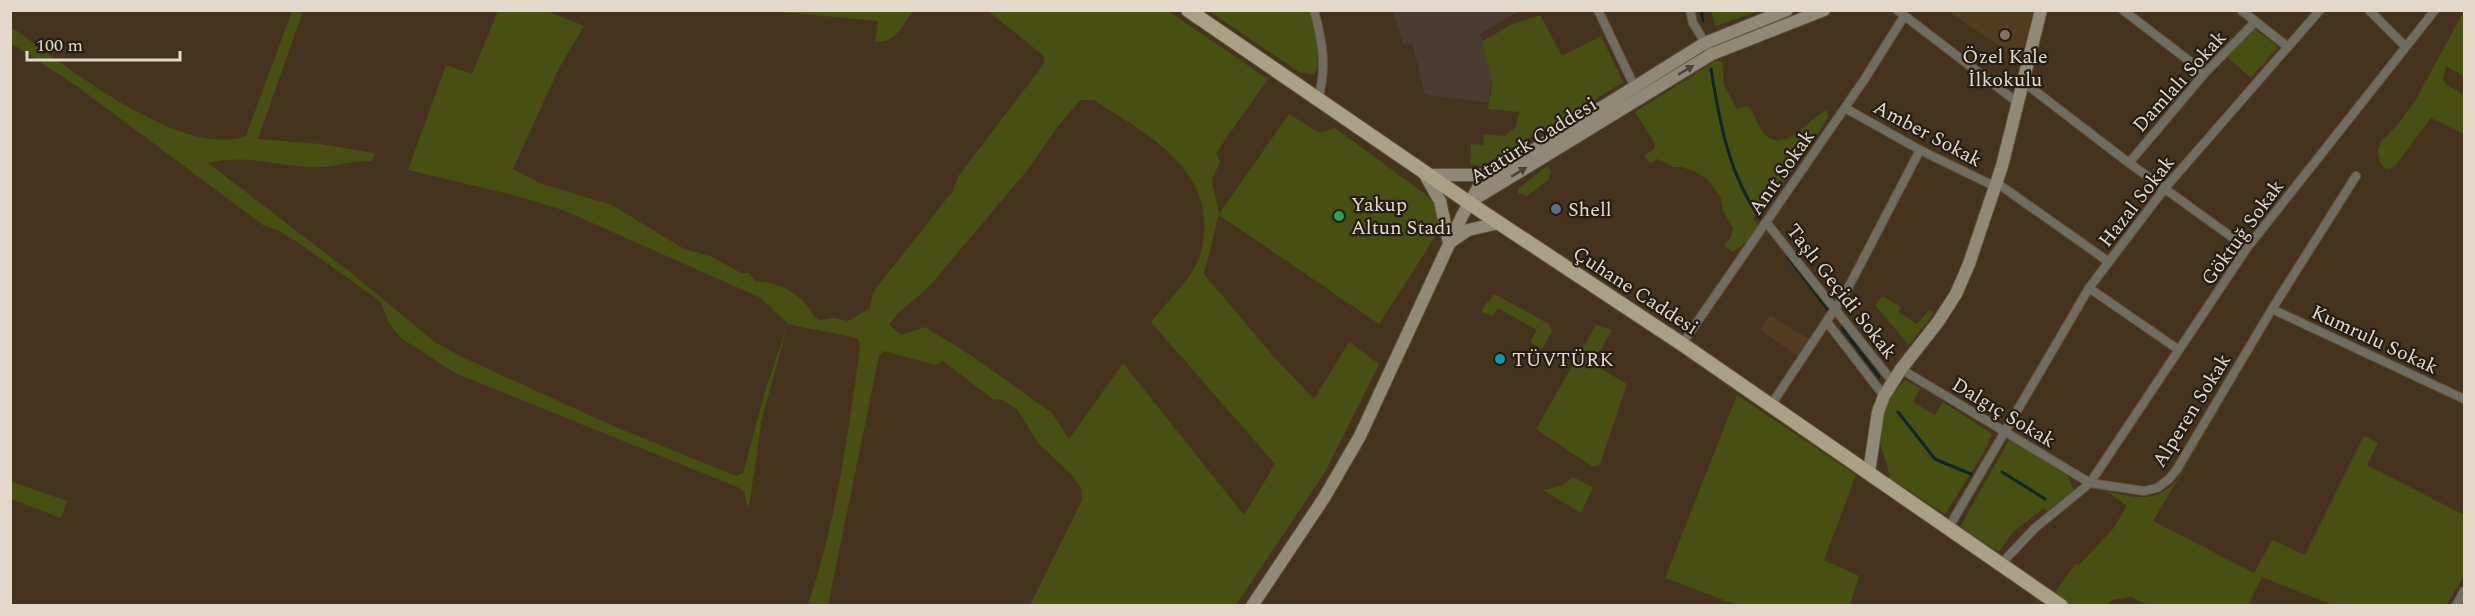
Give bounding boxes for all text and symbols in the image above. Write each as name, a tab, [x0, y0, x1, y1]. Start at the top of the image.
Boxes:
scale bar	[27, 24, 180, 62]
street label: Damlalı Sokak	[2126, 24, 2234, 140]
marker: Özel Kale İlkokulu	[1998, 28, 2012, 42]
text: 100 m	[36, 32, 83, 59]
place label: Özel Kale İlkokulu	[1962, 42, 2048, 95]
one-way arrow	[1678, 64, 1694, 75]
street label: Atatürk Caddesi	[1464, 90, 1603, 192]
street label: Amber Sokak	[1868, 93, 1987, 175]
street label: Anıt Sokak	[1741, 124, 1822, 221]
street label: Hazal Sokak	[2091, 149, 2182, 254]
one-way arrow	[1511, 166, 1527, 177]
street label: Göktuğ Sokak	[2194, 173, 2292, 292]
place label: Yakup Altun Stadı	[1351, 190, 1452, 243]
place label: Shell	[1568, 195, 1612, 225]
marker: Shell	[1549, 202, 1563, 216]
marker: Yakup Altun Stadı	[1332, 209, 1346, 223]
street label: Taşlı Geçidi Sokak	[1779, 217, 1904, 366]
street label: Çuhane Caddesi	[1567, 239, 1704, 343]
street label: Kumrulu Sokak	[2306, 297, 2443, 382]
place label: TÜVTÜRK	[1512, 345, 1614, 375]
street label: Alperen Sokak	[2145, 348, 2239, 473]
marker: TÜVTÜRK	[1493, 352, 1507, 366]
street label: Dalgıç Sokak	[1946, 370, 2061, 456]

